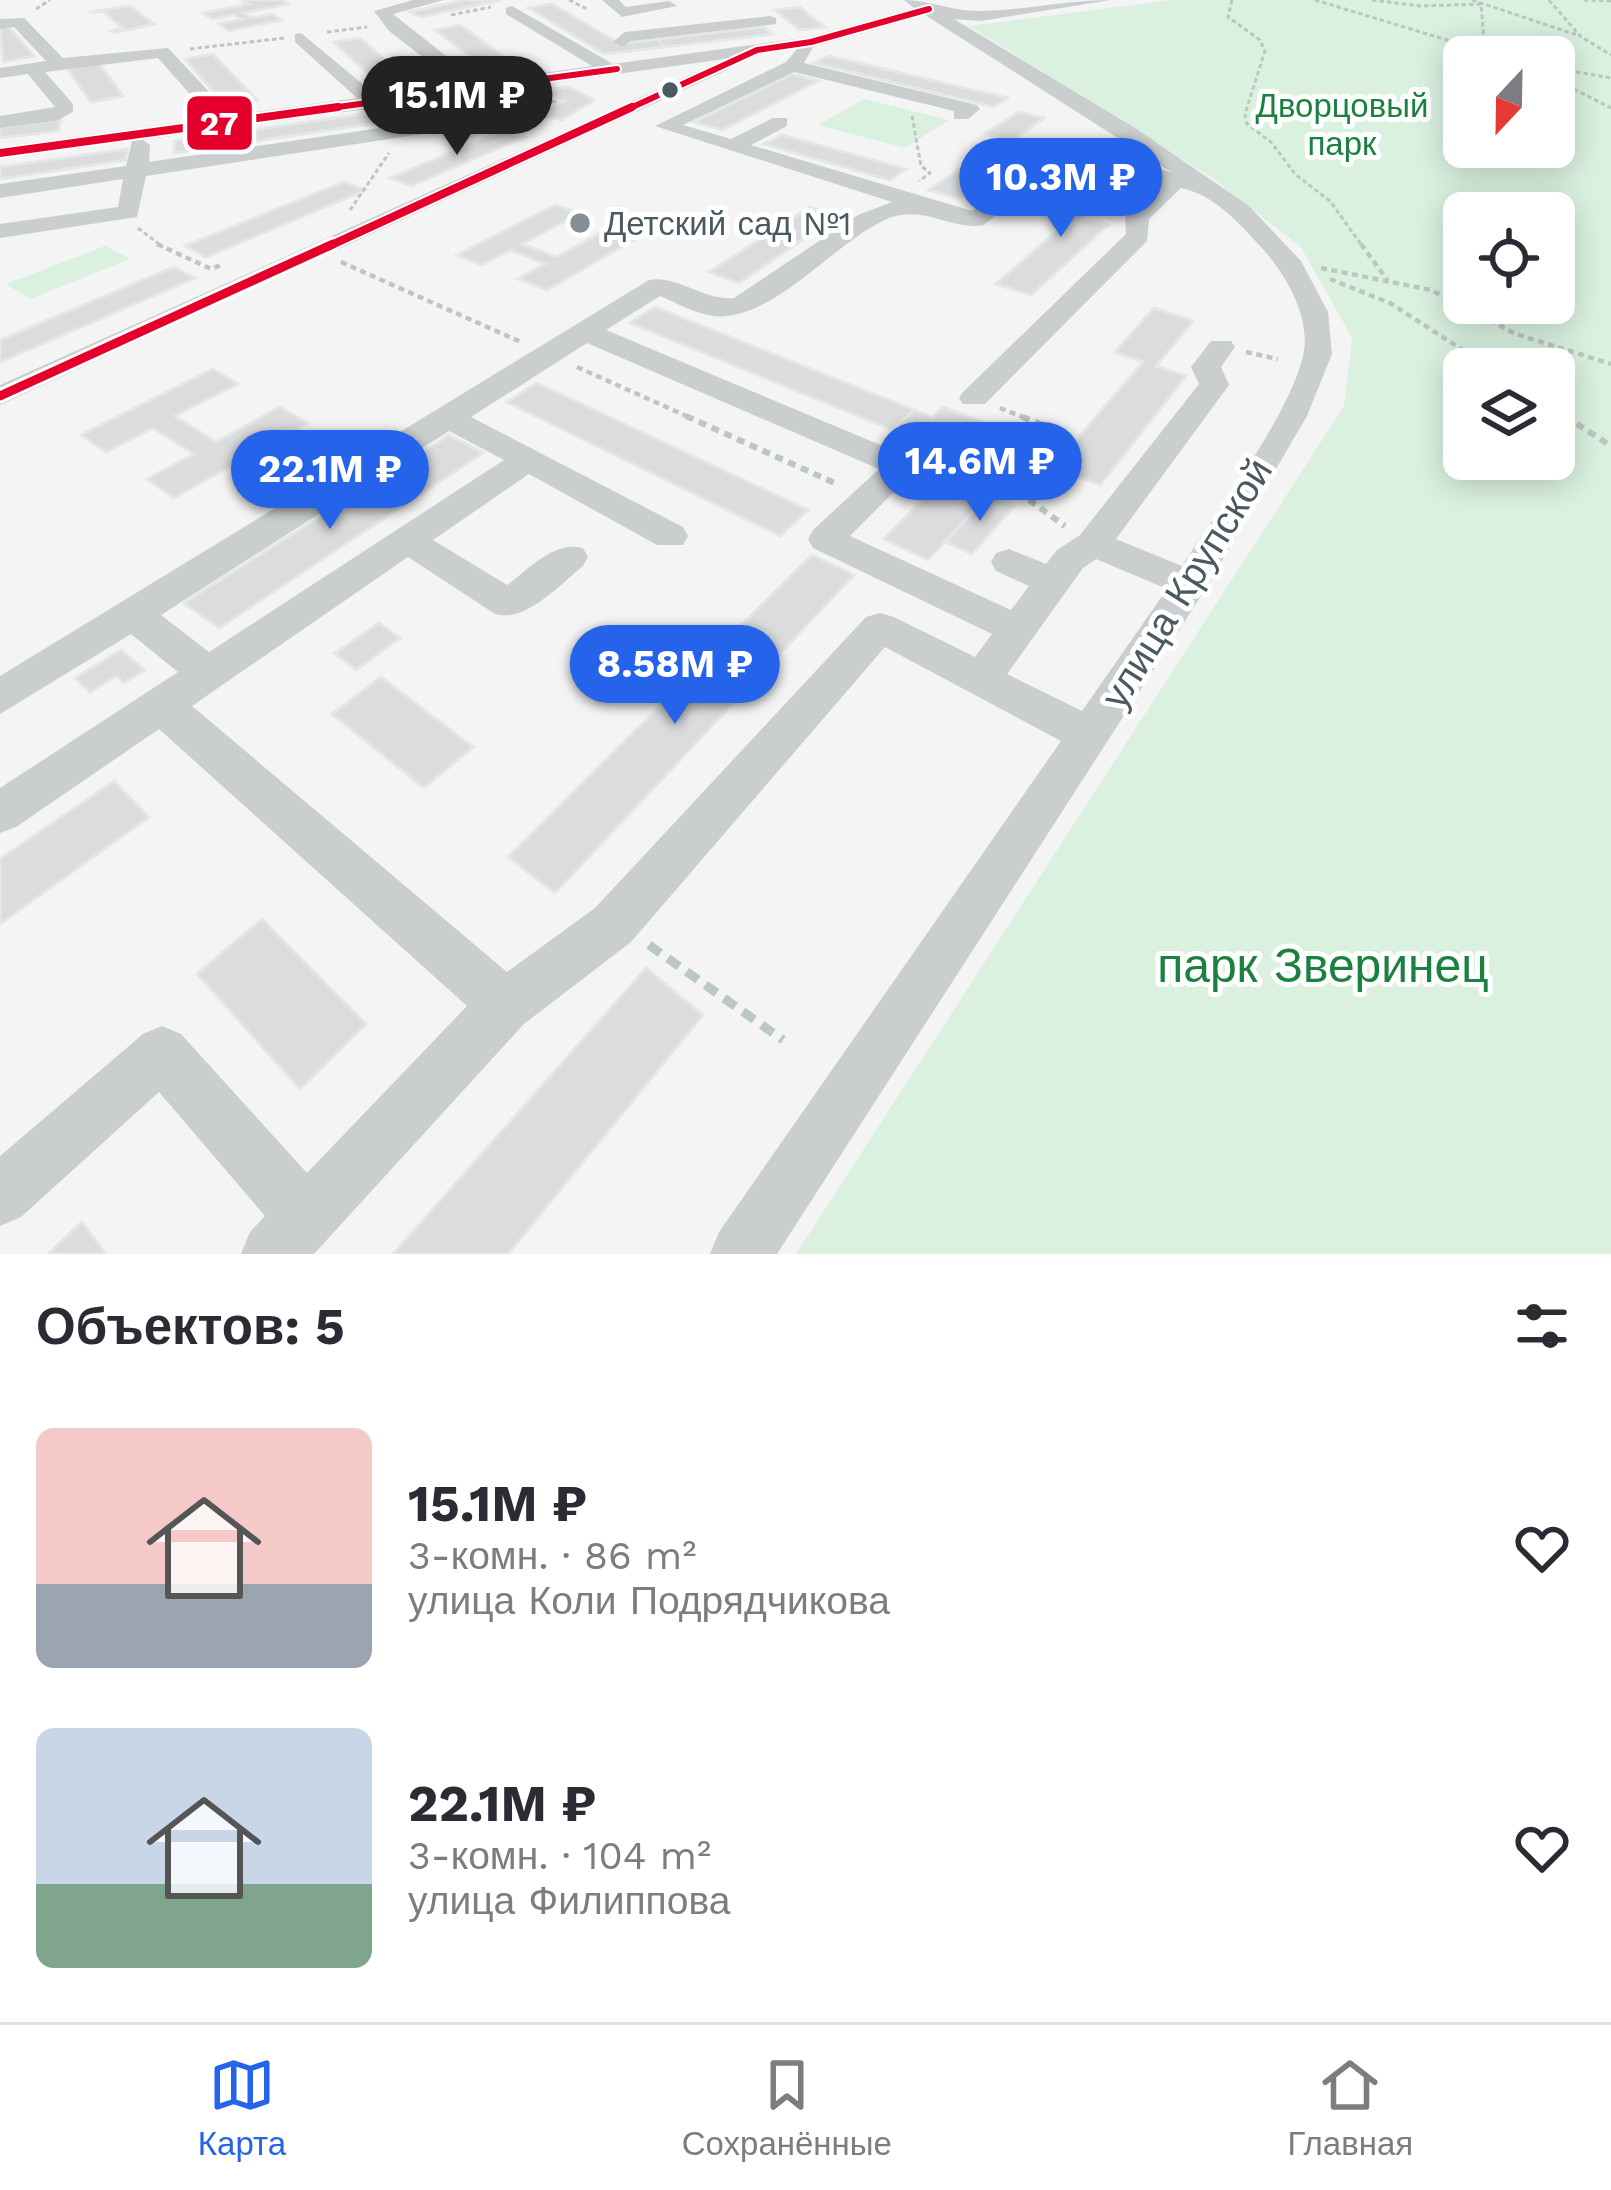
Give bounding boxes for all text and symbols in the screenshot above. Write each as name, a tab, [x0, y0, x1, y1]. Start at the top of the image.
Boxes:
north arrow	[1443, 36, 1575, 168]
map controls	[1443, 36, 1575, 480]
pin: 15.1M ₽	[346, 56, 568, 158]
text: 15.1M ₽	[388, 72, 526, 117]
unlabelled marker	[659, 79, 681, 101]
park label: Дворцовый парк	[1256, 86, 1428, 163]
line badge: 27	[185, 94, 254, 152]
text: 27	[199, 104, 239, 143]
pin: 10.3M ₽	[950, 138, 1172, 240]
text: 10.3M ₽	[986, 154, 1136, 199]
button: locate	[1443, 192, 1575, 324]
place label: Детский сад №1	[604, 204, 852, 243]
marker: Детский сад №1	[567, 210, 593, 236]
button: layers	[1443, 348, 1575, 480]
pin: 14.6M ₽	[869, 422, 1091, 524]
pin: 22.1M ₽	[219, 430, 441, 532]
text: 14.6M ₽	[905, 438, 1055, 483]
text: 22.1M ₽	[258, 446, 402, 491]
street label: улица Крупской	[1092, 450, 1281, 716]
pin: 8.58M ₽	[564, 625, 786, 727]
text: 8.58M ₽	[597, 641, 753, 686]
park label: парк Зверинец	[1157, 937, 1489, 994]
icon: filters	[1509, 1293, 1575, 1359]
text: Объектов: 5	[36, 1297, 345, 1356]
text: 15.1M ₽	[408, 1474, 587, 1533]
icon: home	[132, 1476, 276, 1620]
icon: heart	[1509, 1515, 1575, 1581]
text: 3-комн. · 86 m²	[408, 1533, 696, 1578]
text: улица Коли Подрядчикова	[408, 1578, 890, 1623]
text: 22.1M ₽	[408, 1774, 597, 1833]
icon: home	[132, 1776, 276, 1920]
icon: heart	[1509, 1815, 1575, 1881]
text: 3-комн. · 104 m²	[408, 1833, 711, 1878]
text: улица Филиппова	[408, 1878, 730, 1923]
tab: Карта	[198, 2052, 286, 2163]
tab: Сохранённые	[682, 2052, 892, 2163]
tab: Главная	[1288, 2052, 1413, 2163]

